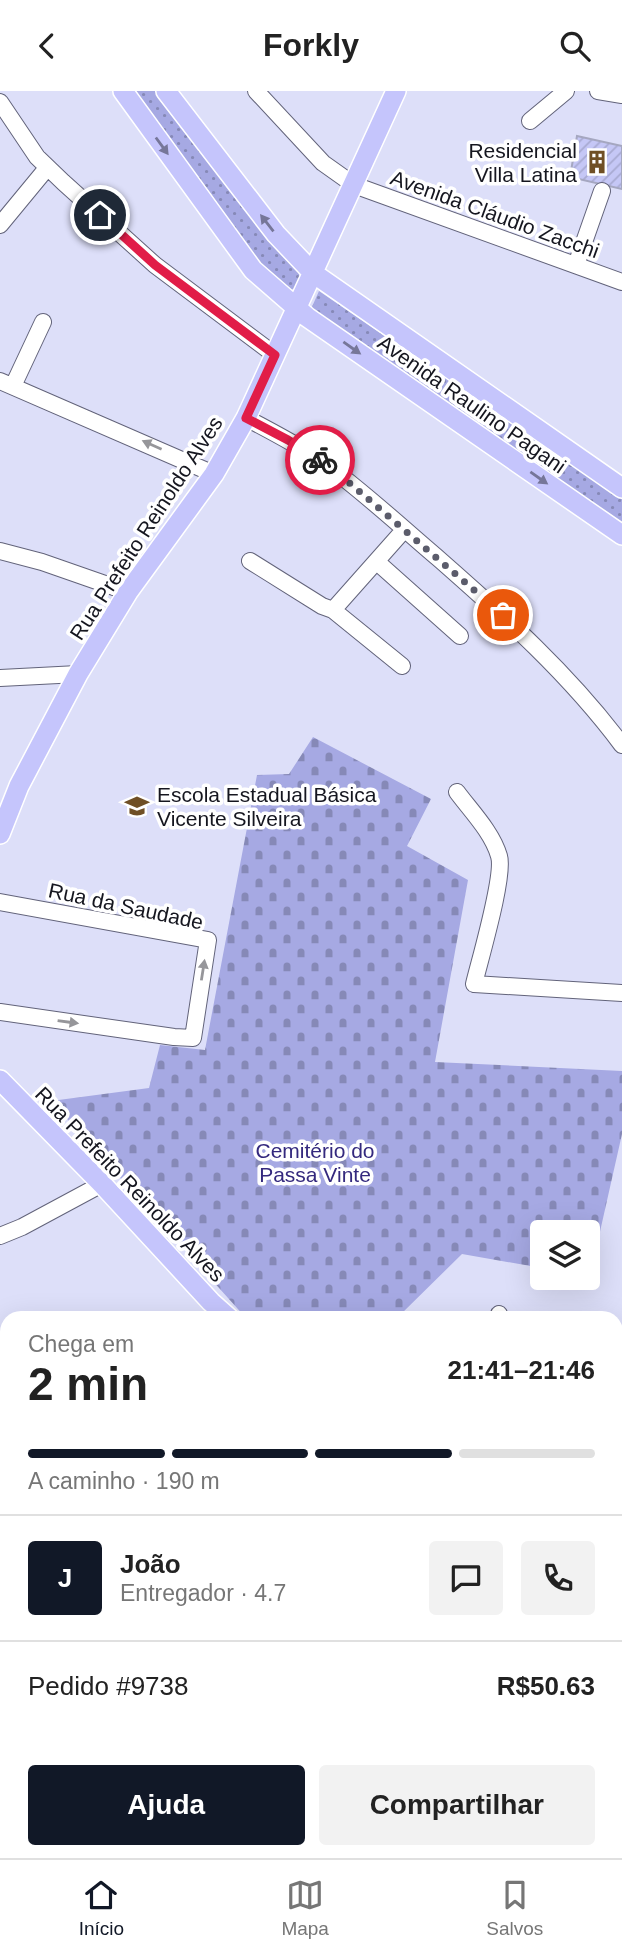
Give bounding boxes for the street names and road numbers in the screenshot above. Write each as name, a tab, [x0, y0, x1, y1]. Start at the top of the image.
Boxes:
street label: Avenida Cláudio Zacchi	[388, 166, 602, 262]
street label: Avenida Raulino Pagani	[374, 330, 570, 478]
street label: Rua Prefeito Reinoldo Alves	[65, 412, 227, 644]
street label: Rua da Saudade	[47, 878, 205, 934]
street label: Rua Prefeito Reinoldo Alves	[31, 1082, 229, 1286]

